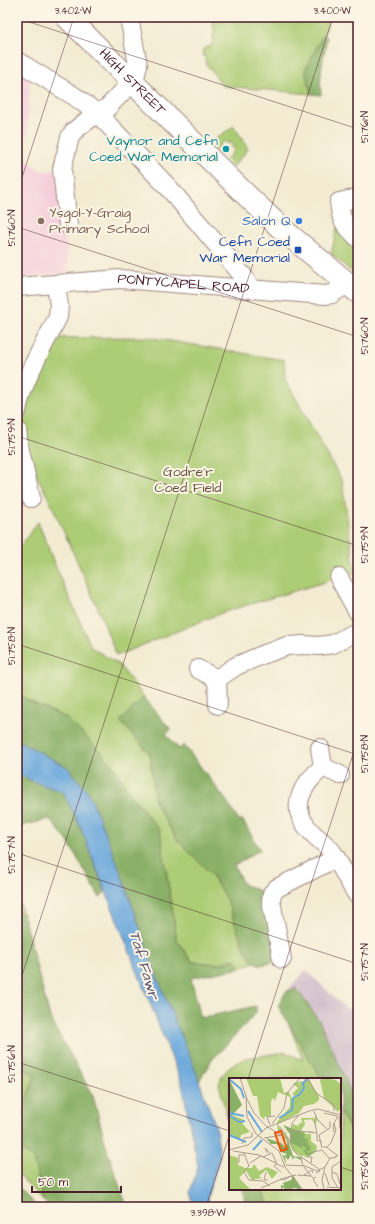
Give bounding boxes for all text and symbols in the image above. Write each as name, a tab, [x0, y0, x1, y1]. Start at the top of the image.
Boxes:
text: 3.402°W	[55, 4, 92, 18]
text: 3.400°W	[313, 4, 351, 18]
street label: HIGH STREET	[94, 44, 170, 120]
text: 51.761°N	[358, 111, 372, 143]
place label: Vaynor and Cefn Coed War Memorial	[89, 131, 218, 167]
marker: Vaynor and Cefn Coed War Memorial	[221, 144, 231, 154]
place label: Ysgol-Y-Graig Primary School	[49, 203, 150, 239]
text: 51.760°N	[5, 210, 19, 246]
place label: Salon Q	[242, 211, 291, 231]
marker: Ysgol-Y-Graig Primary School	[36, 216, 46, 226]
marker: Salon Q	[294, 216, 304, 226]
place label: Cefn Coed War Memorial	[199, 232, 290, 268]
marker: Cefn Coed War Memorial	[293, 245, 303, 255]
street label: PONTYCAPEL ROAD	[117, 269, 250, 299]
text: 51.760°N	[358, 318, 372, 354]
text: 51.759°N	[5, 418, 19, 456]
park label: Godre'r Coed Field	[155, 462, 221, 498]
text: 51.759°N	[358, 526, 372, 564]
text: 51.758°N	[5, 627, 19, 665]
text: 51.758°N	[358, 735, 372, 773]
text: 51.757°N	[5, 836, 19, 874]
water label: Taf Fawr	[124, 928, 165, 1003]
text: 51.757°N	[358, 943, 372, 981]
text: 51.756°N	[5, 1045, 19, 1083]
inset map	[229, 1078, 341, 1190]
text: 51.756°N	[358, 1152, 372, 1190]
scale bar	[32, 1168, 121, 1194]
text: 50 m	[38, 1174, 69, 1191]
text: 3.398°W	[190, 1206, 226, 1220]

